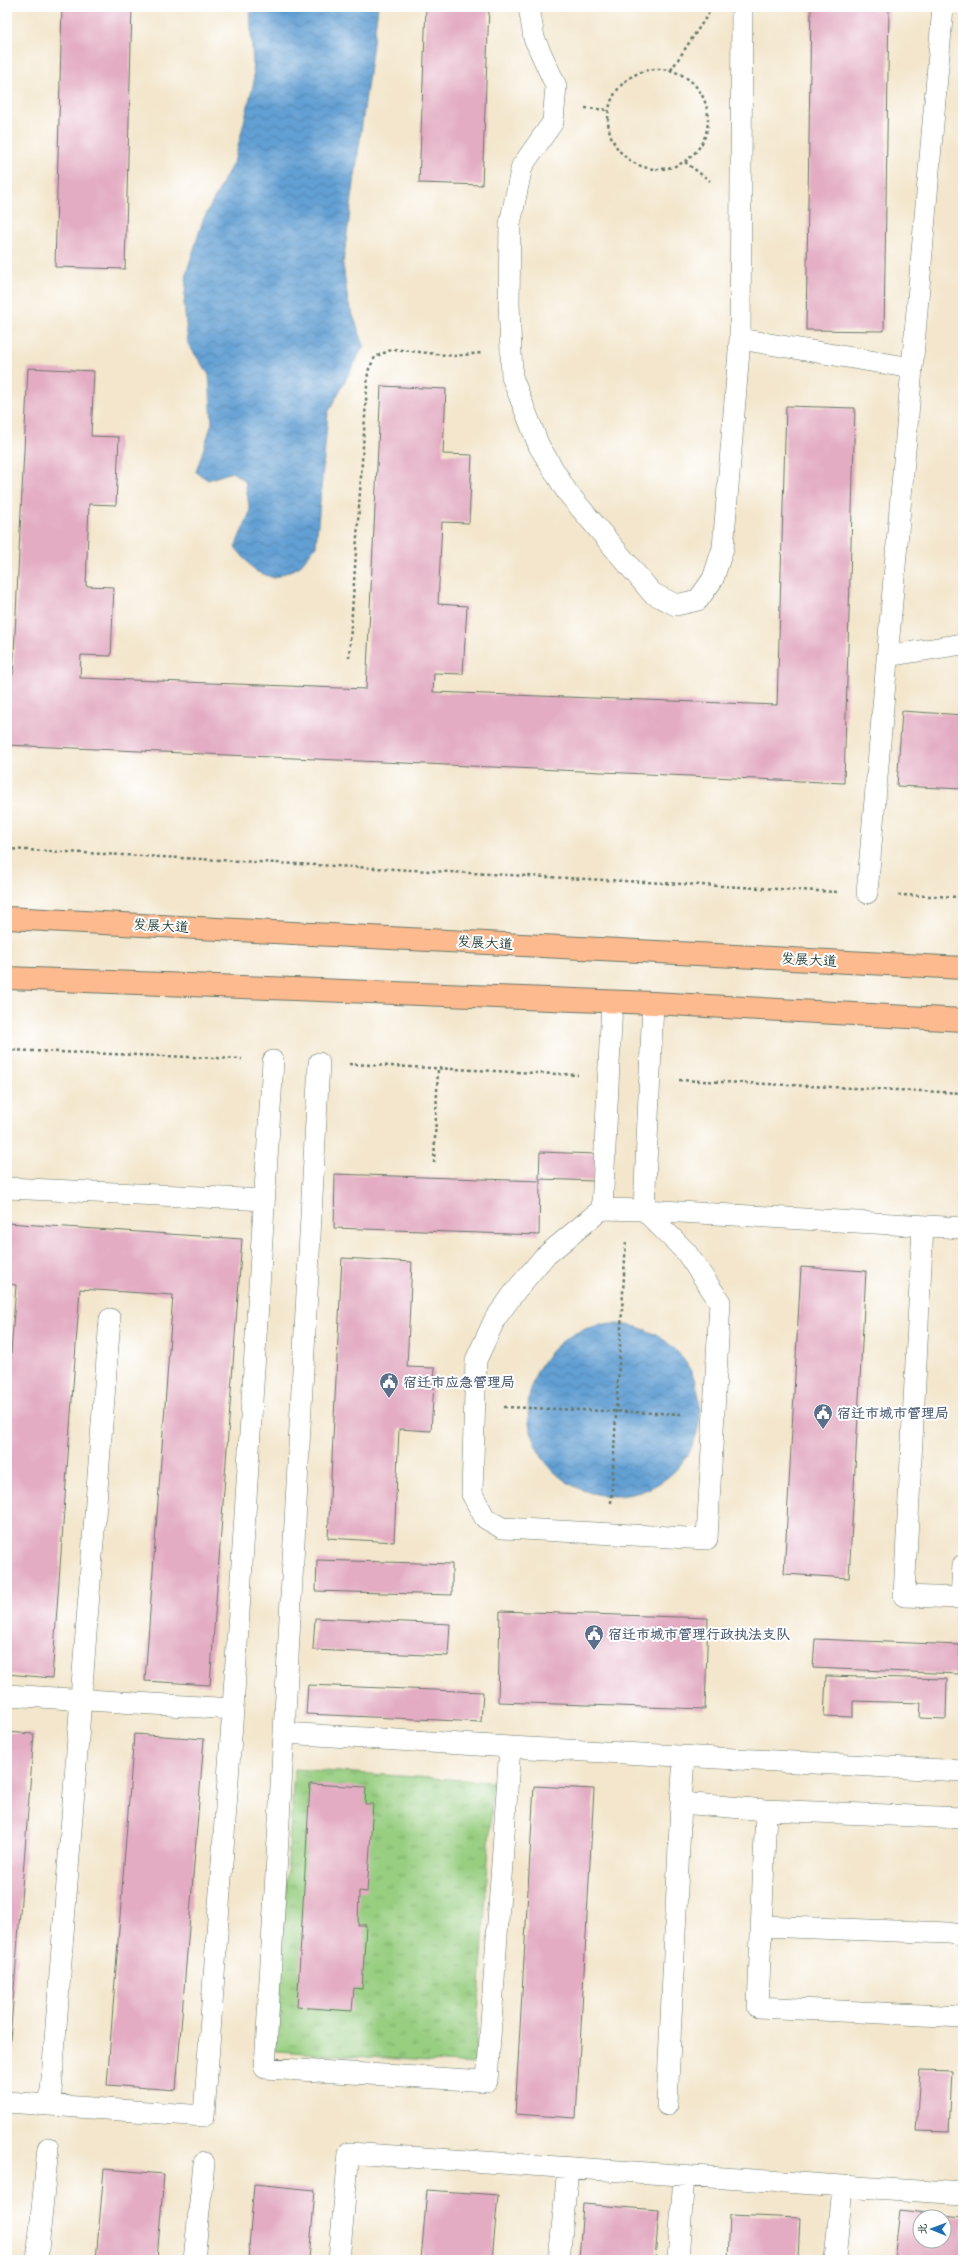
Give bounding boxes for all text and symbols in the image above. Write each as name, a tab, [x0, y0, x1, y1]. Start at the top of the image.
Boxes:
street label: 发展大道	[132, 912, 190, 940]
street label: 发展大道	[456, 929, 514, 957]
street label: 发展大道	[780, 946, 838, 974]
place label: 宿迁市应急管理局	[403, 1370, 515, 1395]
public building icon: 宿迁市应急管理局	[378, 1371, 400, 1399]
place label: 宿迁市城市管理局	[837, 1401, 949, 1426]
public building icon: 宿迁市城市管理局	[812, 1402, 834, 1430]
place label: 宿迁市城市管理行政执法支队	[608, 1622, 790, 1647]
public building icon: 宿迁市城市管理行政执法支队	[583, 1623, 605, 1651]
north arrow	[912, 2209, 952, 2249]
text: 北	[913, 2223, 932, 2234]

